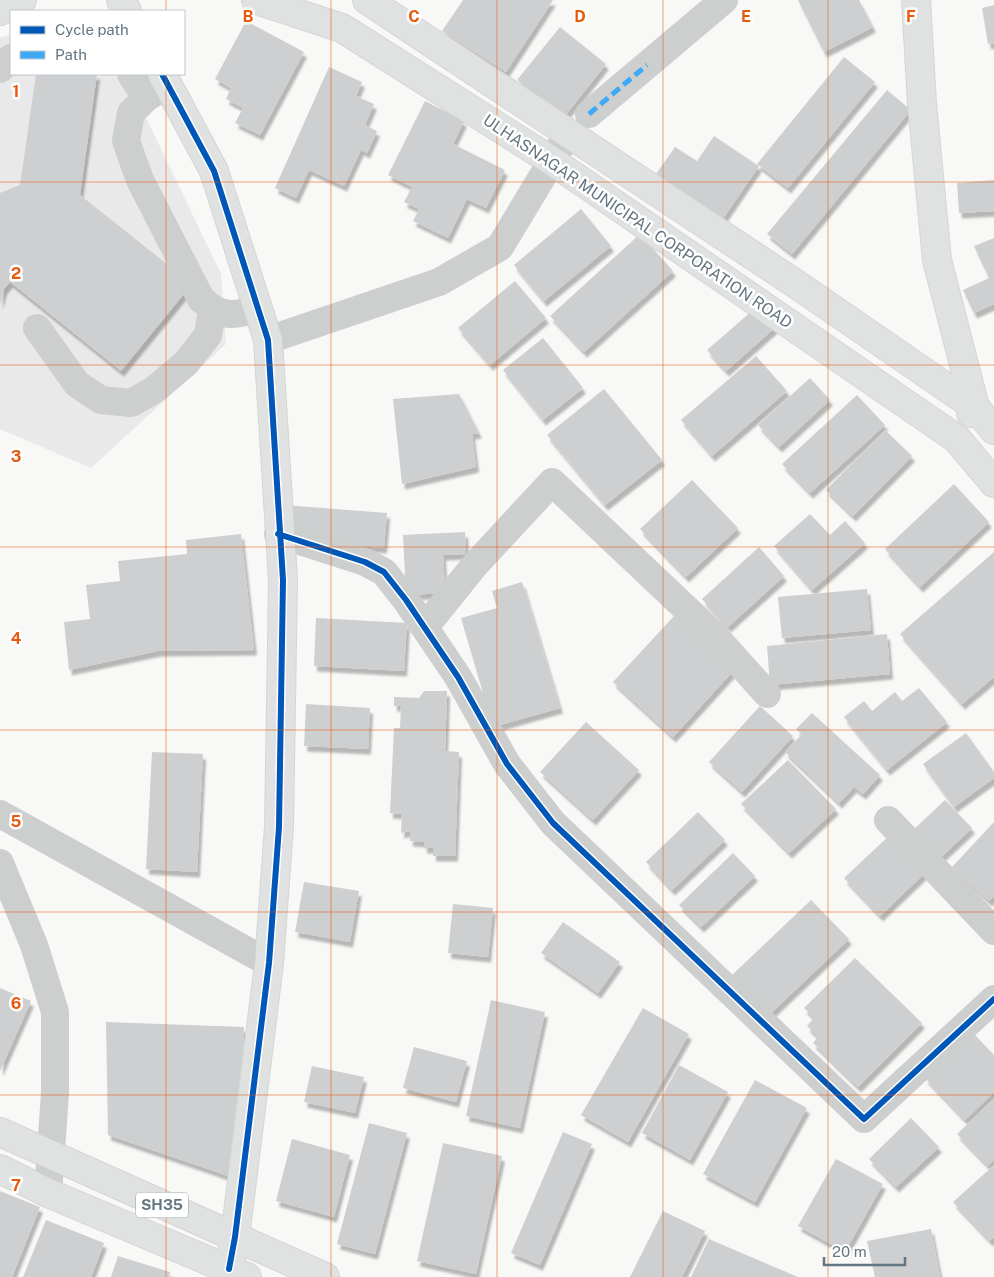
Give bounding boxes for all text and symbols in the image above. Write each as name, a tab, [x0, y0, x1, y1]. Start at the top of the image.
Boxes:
text: B	[243, 7, 254, 26]
text: C	[408, 7, 420, 26]
text: D	[574, 7, 586, 26]
text: E	[741, 7, 751, 26]
text: F	[906, 7, 916, 26]
legend	[10, 10, 185, 75]
text: Cycle path	[55, 21, 129, 38]
text: Path	[55, 46, 87, 63]
text: 1	[13, 82, 19, 101]
street label: ULHASNAGAR MUNICIPAL CORPORATION ROAD	[480, 110, 796, 332]
text: 2	[11, 264, 21, 283]
text: 3	[11, 447, 21, 466]
text: 4	[11, 629, 22, 648]
text: 5	[11, 812, 22, 831]
text: 6	[11, 994, 21, 1013]
text: 7	[11, 1176, 21, 1195]
road number: SH35	[136, 1192, 188, 1218]
scale bar	[824, 1234, 905, 1266]
text: 20 m	[832, 1243, 867, 1260]

